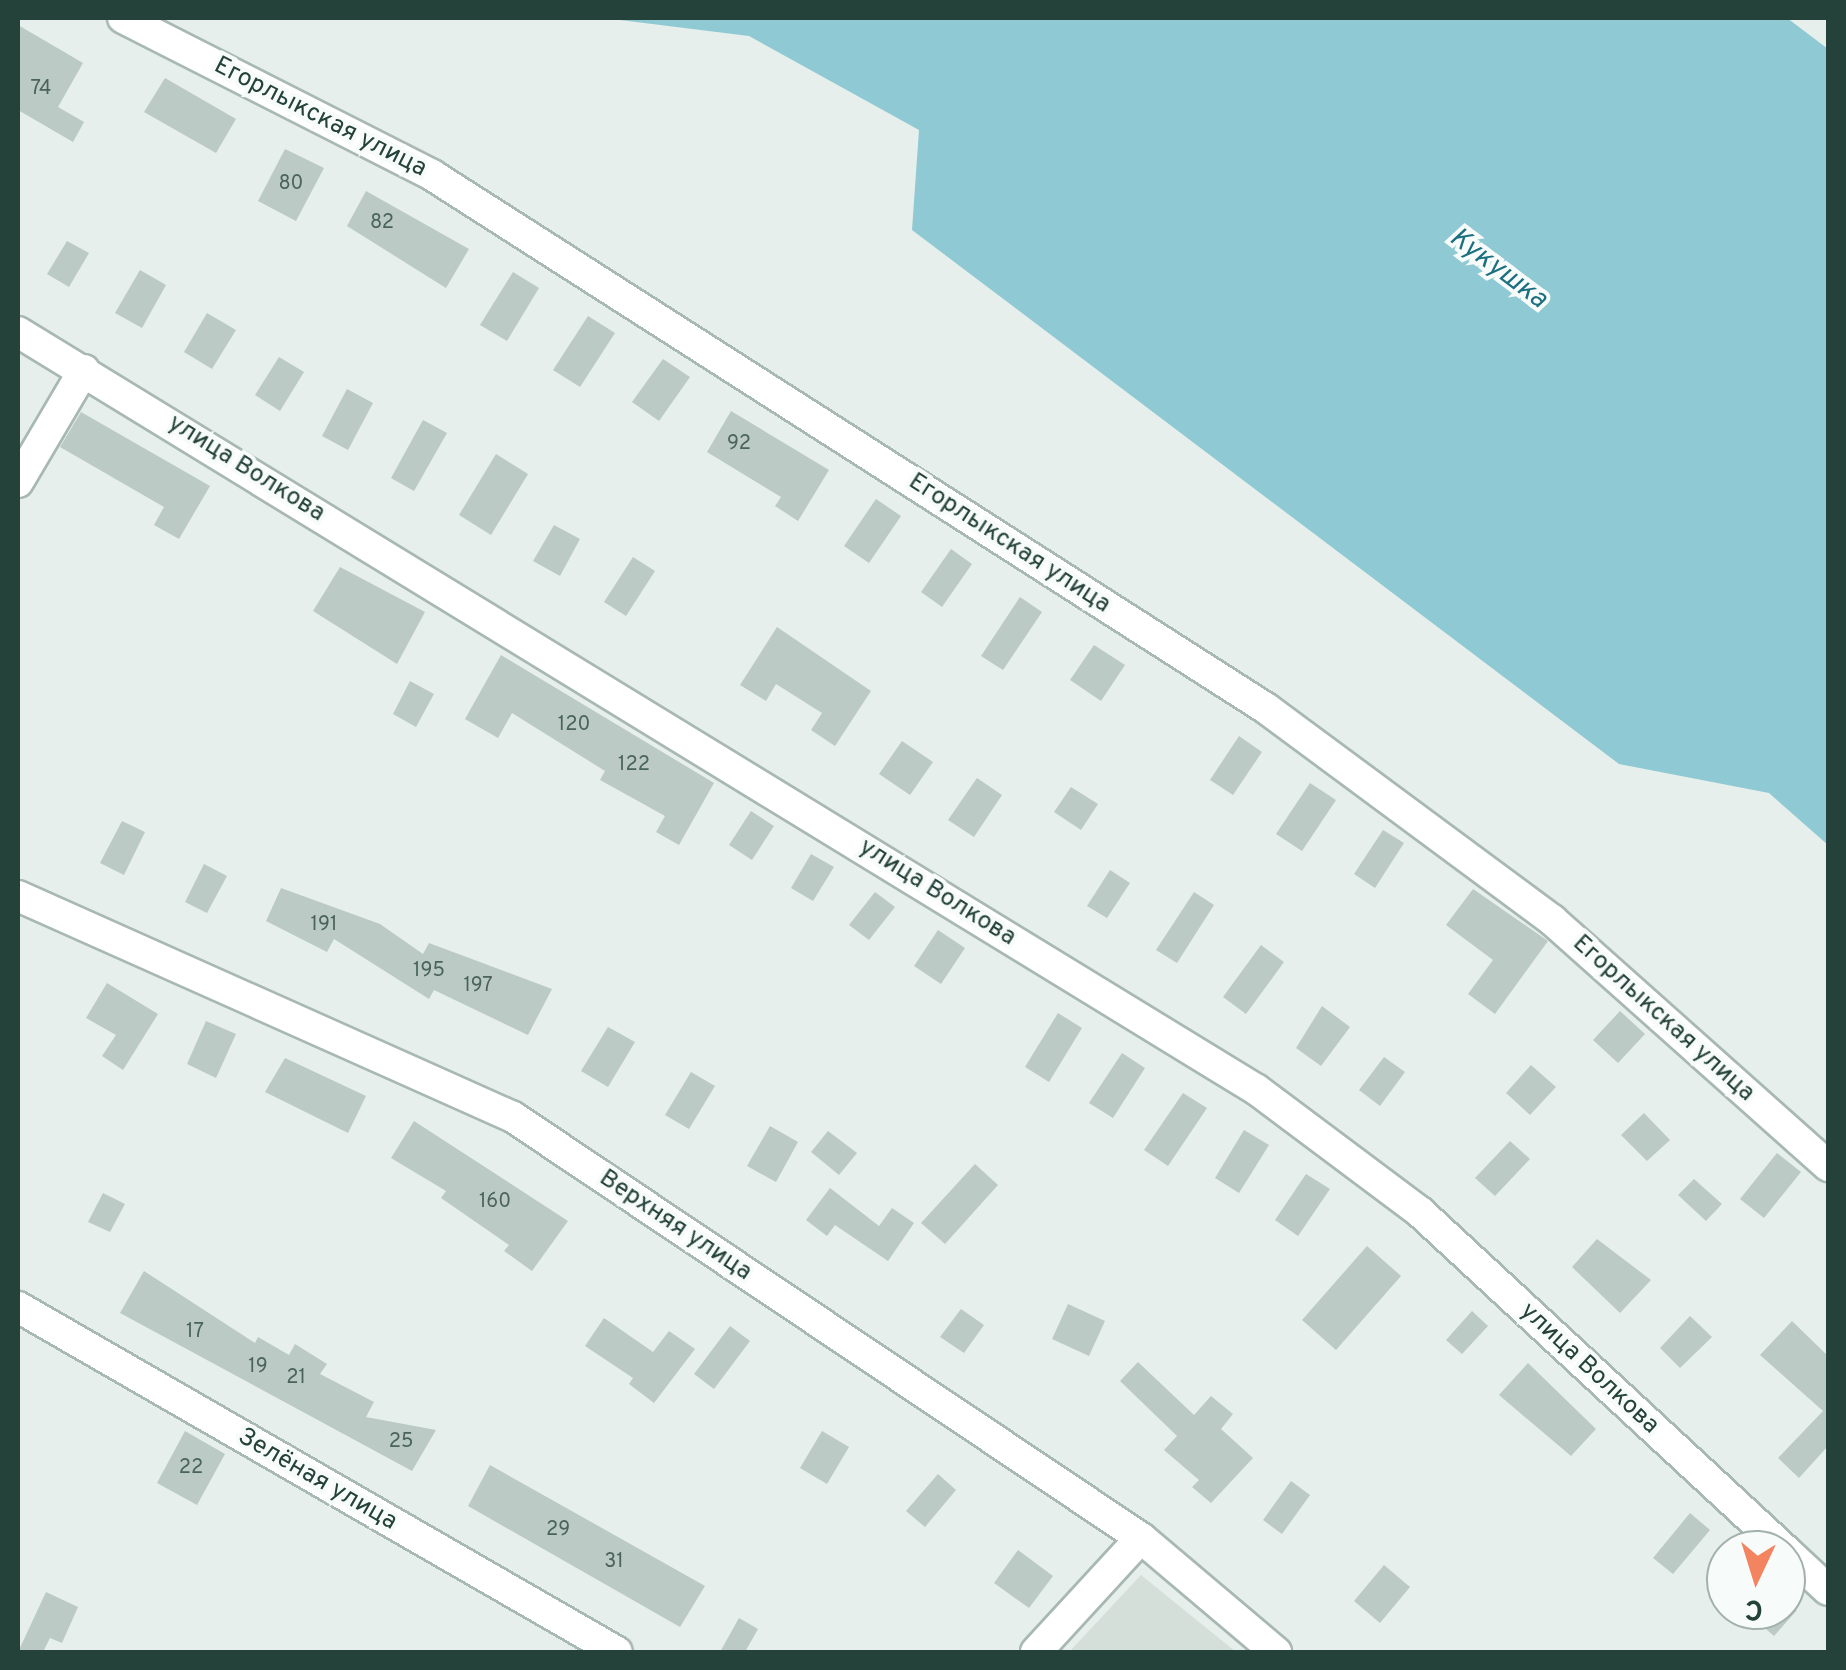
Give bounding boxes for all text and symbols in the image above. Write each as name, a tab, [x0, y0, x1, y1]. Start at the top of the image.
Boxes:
street label: Егорлыкская улица	[209, 51, 431, 185]
house number: 74	[31, 77, 51, 101]
house number: 80	[279, 172, 303, 196]
house number: 82	[370, 211, 394, 235]
water label: Кукушка	[1442, 221, 1554, 317]
street label: улица Волкова	[162, 409, 330, 529]
house number: 92	[727, 432, 751, 456]
street label: Егорлыкская улица	[902, 467, 1116, 621]
house number: 120	[558, 713, 590, 737]
house number: 122	[618, 753, 650, 777]
street label: улица Волкова	[853, 833, 1021, 953]
house number: 191	[311, 913, 337, 937]
street label: Егорлыкская улица	[1566, 929, 1760, 1109]
house number: 195	[413, 959, 445, 983]
house number: 197	[463, 974, 493, 998]
street label: Верхняя улица	[593, 1164, 757, 1288]
house number: 160	[479, 1190, 511, 1214]
street label: улица Волкова	[1513, 1297, 1665, 1441]
house number: 17	[186, 1320, 204, 1344]
house number: 19	[248, 1355, 268, 1379]
house number: 21	[286, 1366, 306, 1390]
street label: Зелёная улица	[232, 1422, 402, 1538]
house number: 25	[389, 1430, 413, 1454]
house number: 22	[179, 1456, 203, 1480]
house number: 29	[546, 1518, 570, 1542]
north arrow	[1706, 1530, 1806, 1630]
house number: 31	[604, 1550, 624, 1574]
text: С	[1744, 1589, 1764, 1627]

